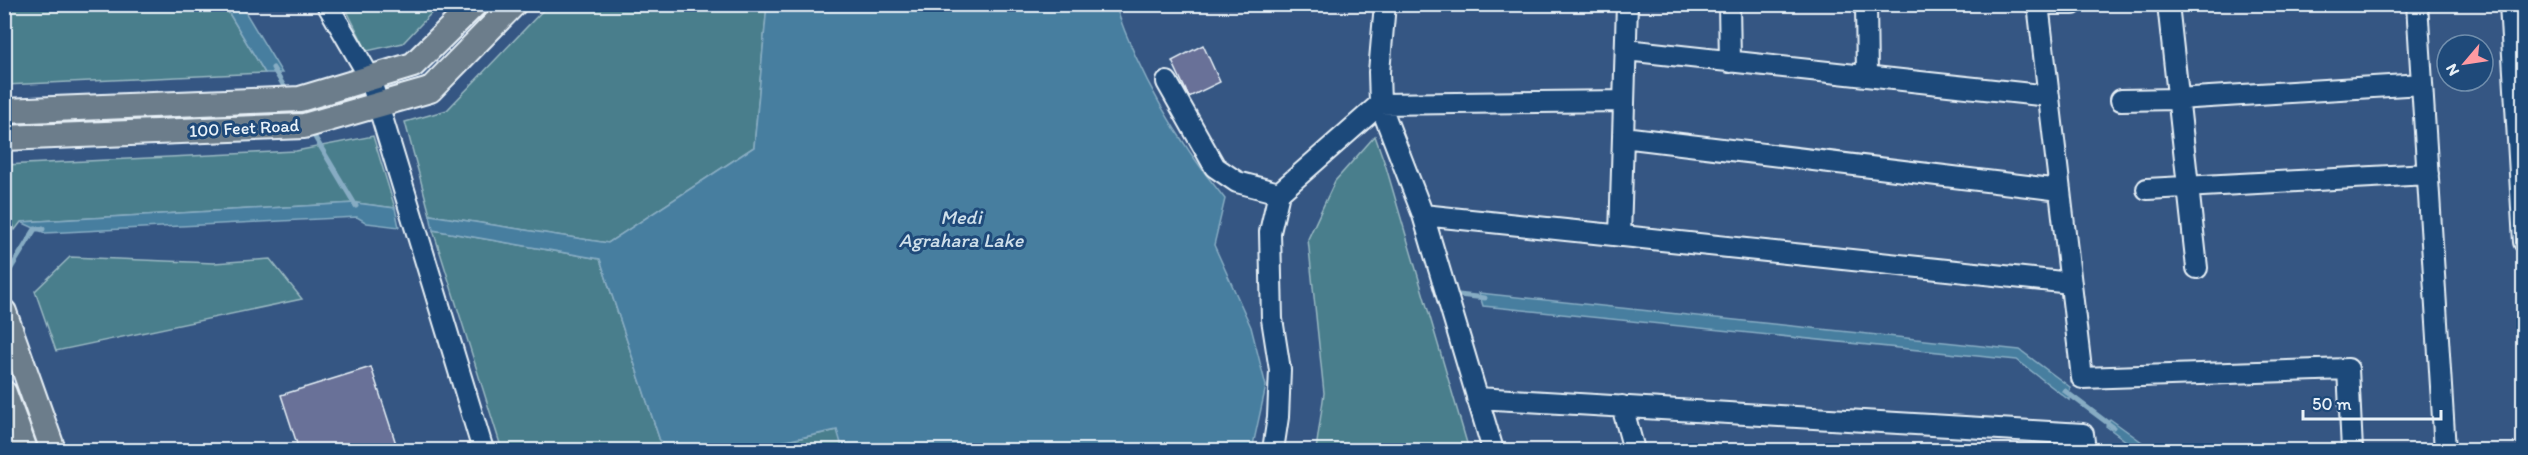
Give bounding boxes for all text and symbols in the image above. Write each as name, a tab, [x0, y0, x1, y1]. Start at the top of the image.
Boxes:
north arrow	[2435, 33, 2495, 93]
text: N	[2441, 61, 2463, 79]
street label: 100 Feet Road	[188, 114, 300, 142]
water label: Medi Agrahara Lake	[899, 205, 1025, 252]
scale bar	[2303, 383, 2441, 421]
text: 50 m	[2312, 393, 2352, 415]

